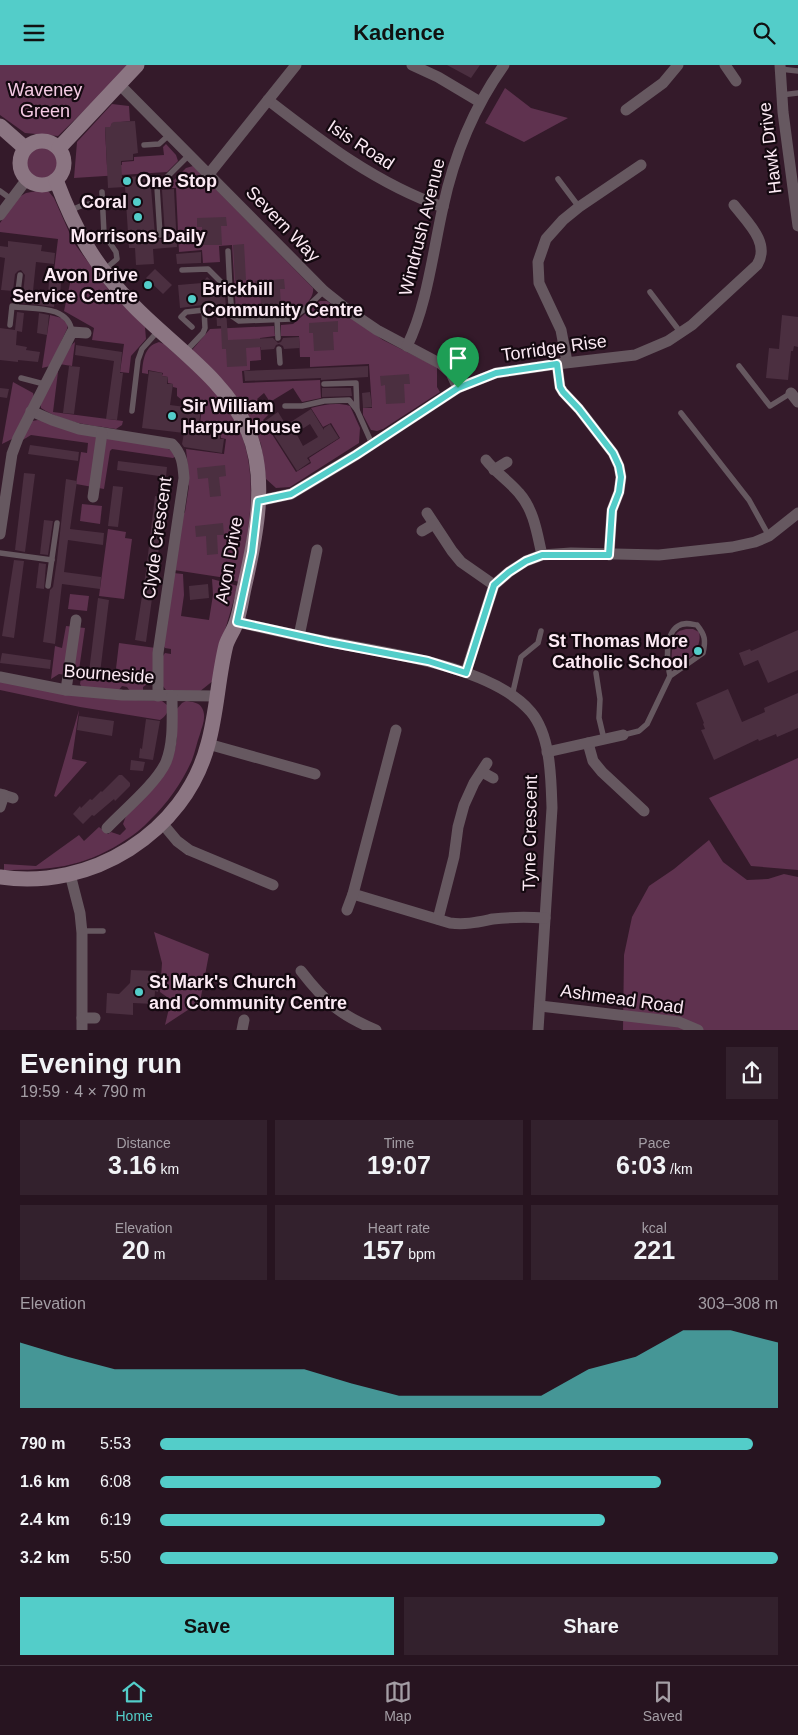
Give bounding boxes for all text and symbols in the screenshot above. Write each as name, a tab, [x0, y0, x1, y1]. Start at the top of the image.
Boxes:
icon: menu	[20, 19, 48, 47]
icon: search	[750, 19, 778, 47]
text: Kadence	[353, 20, 445, 45]
park label: Waveney Green	[8, 80, 82, 121]
street label: Hawk Drive	[754, 101, 786, 195]
street label: Isis Road	[324, 116, 398, 174]
street label: Windrush Avenue	[395, 156, 449, 298]
place label: One Stop	[137, 171, 217, 191]
marker: One Stop	[121, 175, 133, 187]
street label: Severn Way	[242, 182, 324, 266]
place label: Coral	[81, 192, 127, 212]
marker: Coral	[131, 196, 143, 208]
marker: Morrisons Daily	[132, 211, 144, 223]
place label: Morrisons Daily	[70, 226, 206, 246]
place label: Avon Drive Service Centre	[12, 265, 138, 306]
marker: Avon Drive Service Centre	[142, 279, 154, 291]
place label: Brickhill Community Centre	[202, 279, 363, 320]
marker: Brickhill Community Centre	[186, 293, 198, 305]
street label: Torridge Rise	[500, 331, 608, 365]
pin	[437, 337, 479, 388]
icon: arrive	[444, 344, 472, 372]
place label: Sir William Harpur House	[182, 396, 301, 437]
marker: Sir William Harpur House	[166, 410, 178, 422]
street label: Clyde Crescent	[139, 476, 175, 600]
street label: Avon Drive	[212, 515, 246, 605]
place label: St Thomas More Catholic School	[548, 631, 688, 672]
marker: St Thomas More Catholic School	[692, 645, 704, 657]
street label: Bourneside	[63, 661, 155, 687]
street label: Tyne Crescent	[519, 775, 541, 891]
place label: St Mark's Church and Community Centre	[149, 972, 347, 1013]
street label: Ashmead Road	[559, 980, 685, 1018]
marker: St Mark's Church and Community Centre	[133, 986, 145, 998]
button: share	[726, 1047, 778, 1099]
text: Evening run	[20, 1048, 182, 1079]
text: 19:59 · 4 × 790 m	[20, 1083, 146, 1100]
text: Distance	[116, 1135, 171, 1151]
text: Time	[384, 1135, 414, 1151]
text: Pace	[638, 1135, 670, 1151]
text: 3.16	[108, 1151, 157, 1179]
text: 19:07	[367, 1151, 431, 1179]
text: 6:03	[616, 1151, 666, 1179]
text: km	[157, 1161, 179, 1177]
text: /km	[666, 1161, 693, 1177]
text: Elevation	[115, 1220, 172, 1236]
text: Heart rate	[368, 1220, 430, 1236]
text: kcal	[642, 1220, 667, 1236]
text: 20	[122, 1236, 150, 1264]
text: 157	[363, 1236, 404, 1264]
text: 221	[633, 1236, 675, 1264]
text: m	[150, 1246, 165, 1262]
text: bpm	[404, 1246, 435, 1262]
text: Elevation	[20, 1295, 86, 1312]
text: 303–308 m	[698, 1295, 778, 1312]
text: 790 m	[20, 1435, 65, 1452]
text: 5:53	[100, 1435, 131, 1452]
text: 1.6 km	[20, 1473, 70, 1490]
text: 6:08	[100, 1473, 131, 1490]
text: 2.4 km	[20, 1511, 70, 1528]
text: 6:19	[100, 1511, 131, 1528]
text: 3.2 km	[20, 1549, 70, 1566]
text: 5:50	[100, 1549, 131, 1566]
button: Save	[20, 1597, 394, 1655]
button: Share	[404, 1597, 778, 1655]
tab: Home	[115, 1678, 153, 1724]
tab: Map	[384, 1678, 412, 1724]
tab: Saved	[643, 1678, 682, 1724]

